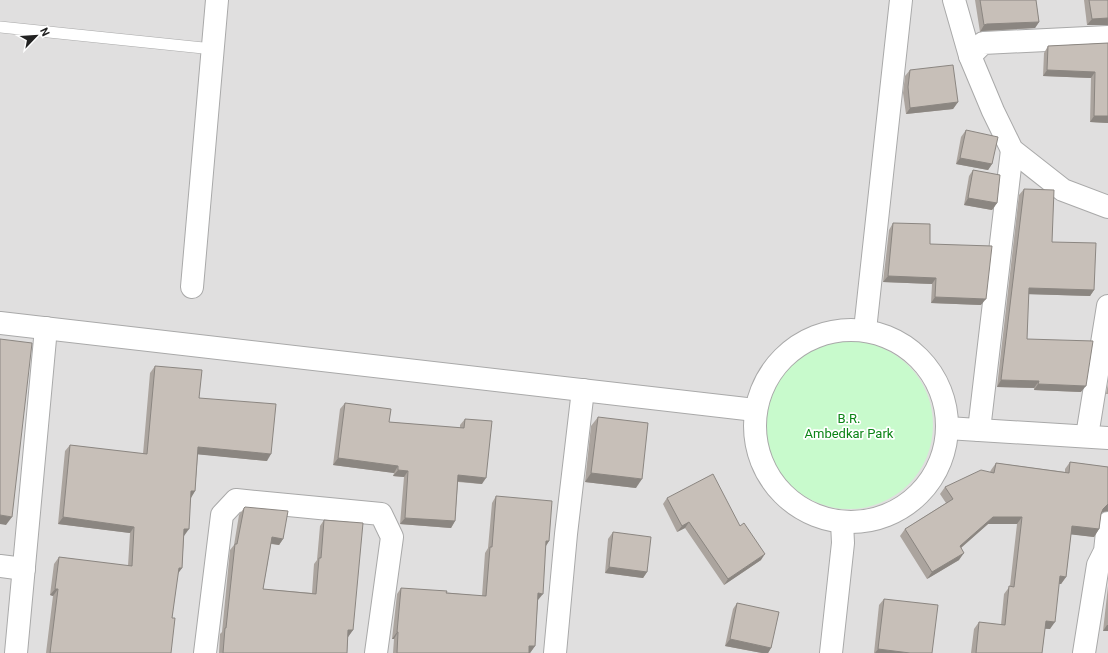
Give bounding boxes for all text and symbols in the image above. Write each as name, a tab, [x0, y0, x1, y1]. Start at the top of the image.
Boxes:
north arrow	[16, 16, 56, 56]
text: N	[37, 26, 52, 38]
park label: B.R. Ambedkar Park	[805, 411, 894, 441]

